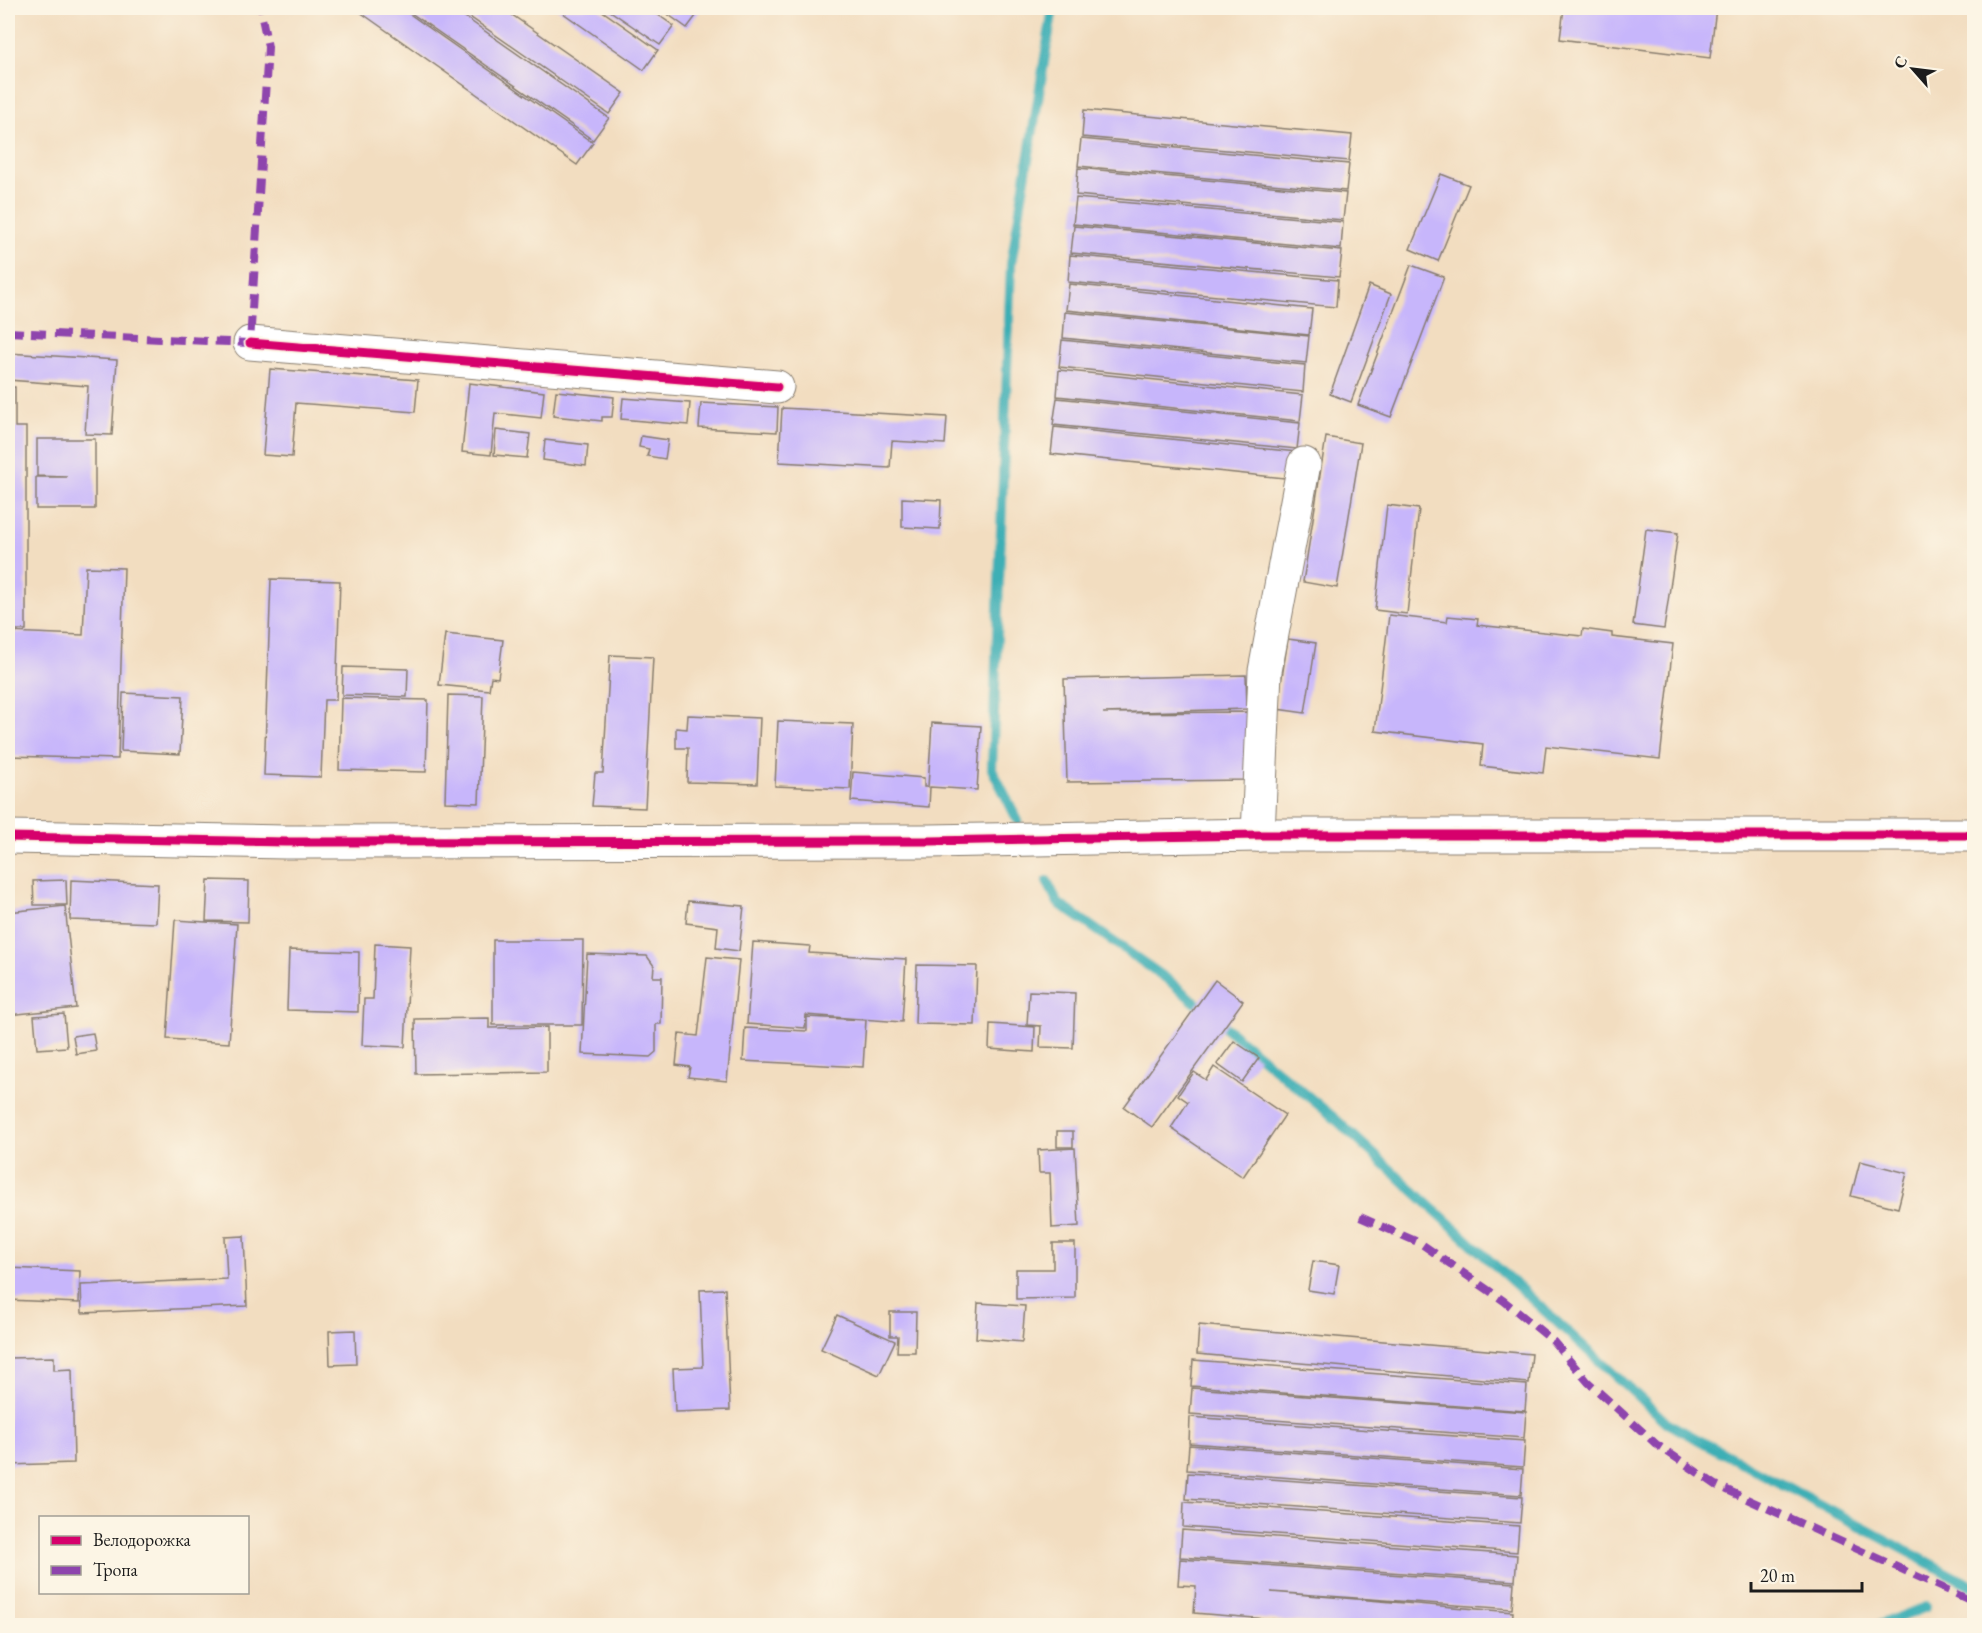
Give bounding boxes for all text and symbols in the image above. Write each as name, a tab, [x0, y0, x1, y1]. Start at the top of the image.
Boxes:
north arrow	[1883, 39, 1943, 99]
text: С	[1888, 52, 1912, 72]
legend	[39, 1516, 249, 1594]
text: Велодорожка	[93, 1528, 192, 1551]
scale bar	[1751, 1555, 1862, 1593]
text: Тропа	[93, 1558, 139, 1581]
text: 20 m	[1760, 1564, 1795, 1587]

